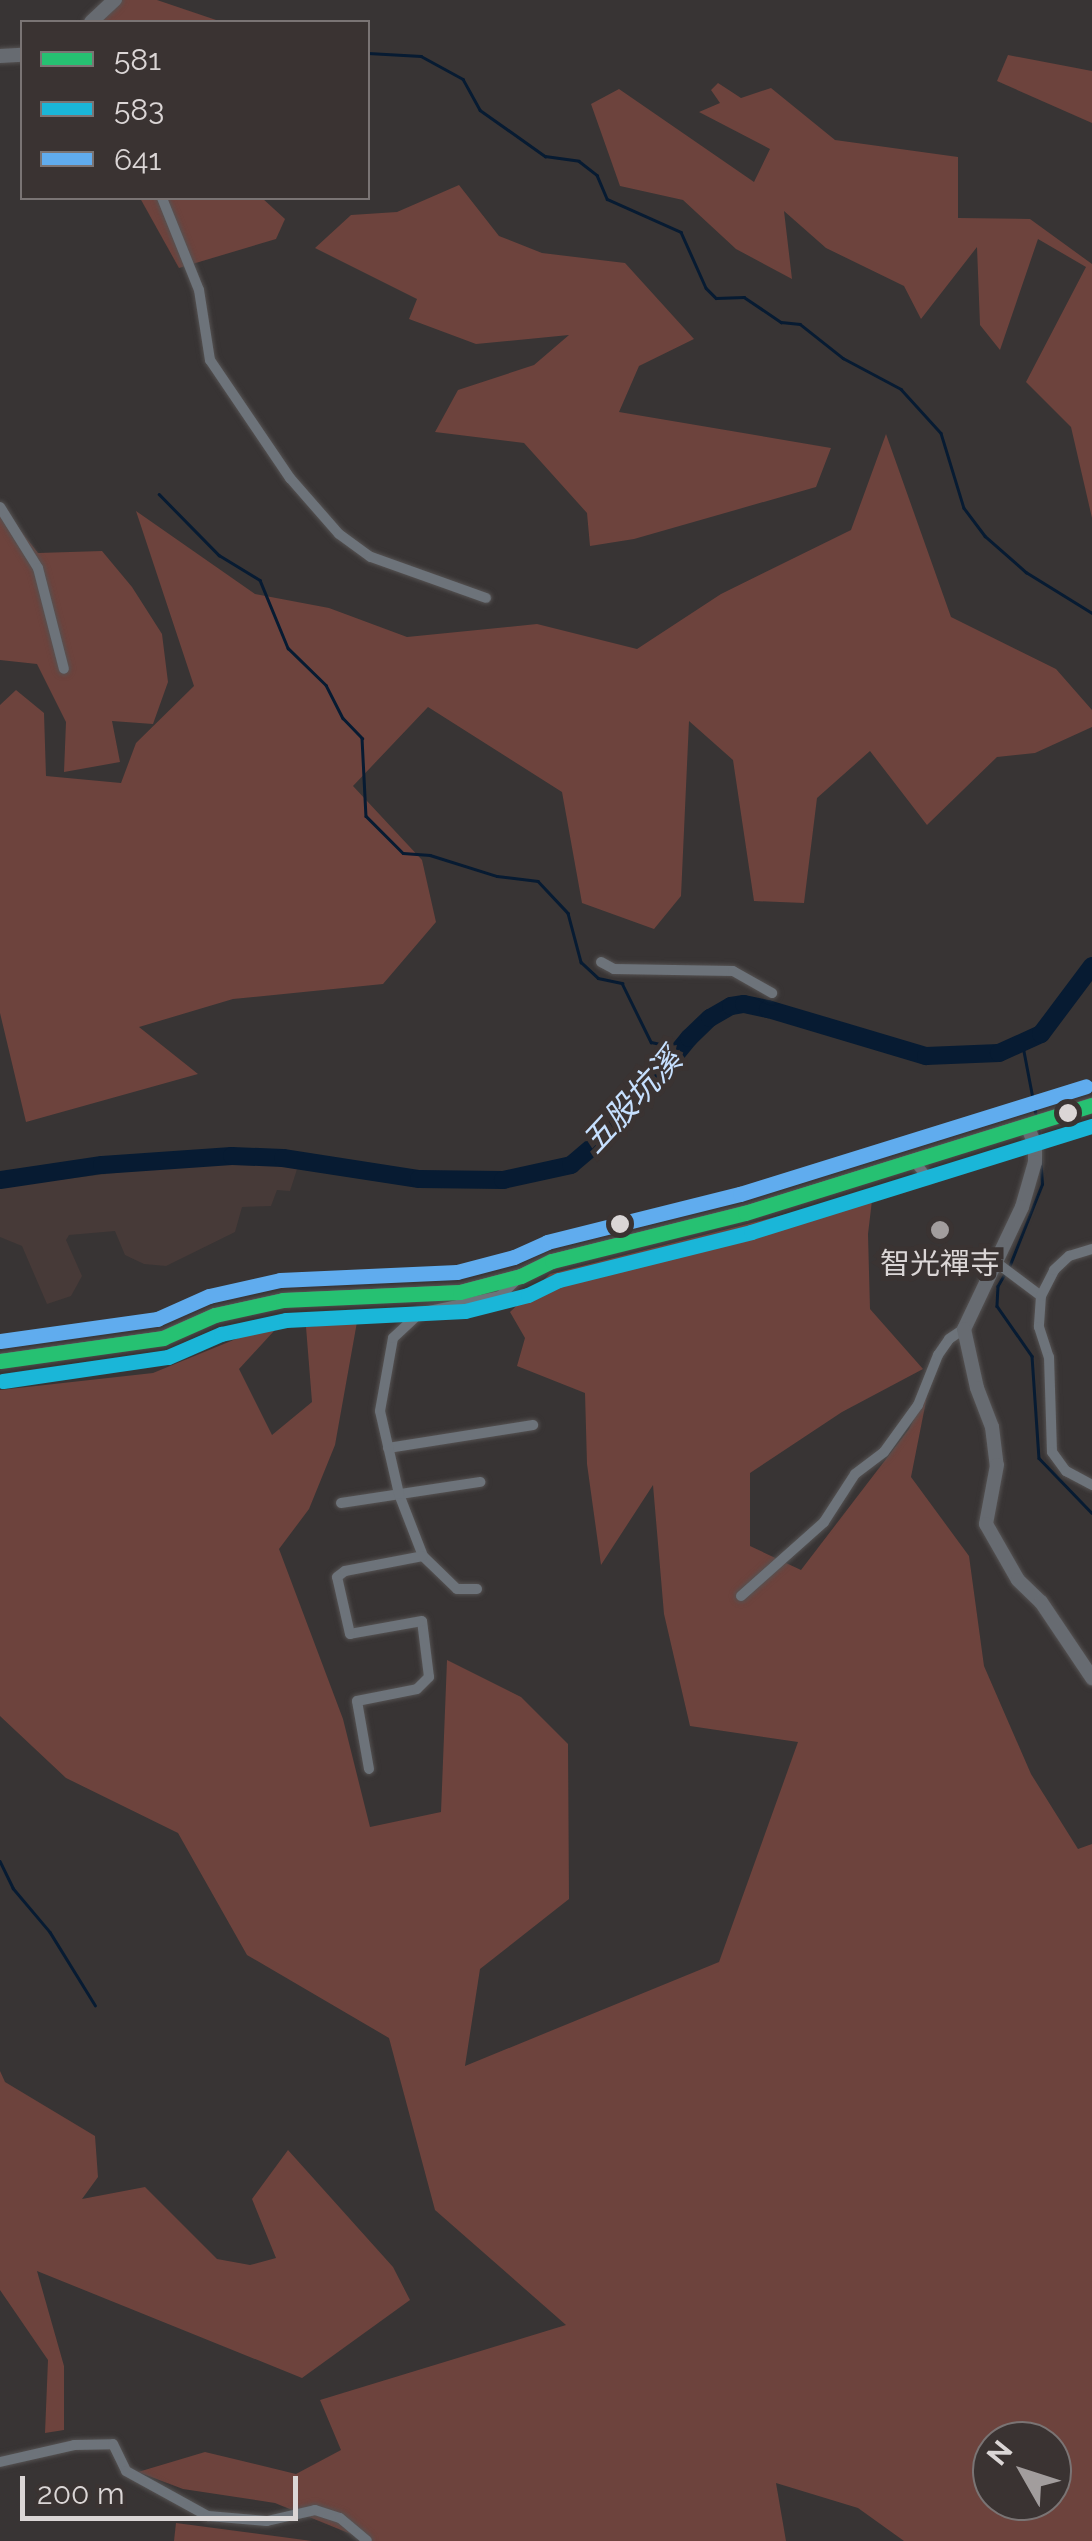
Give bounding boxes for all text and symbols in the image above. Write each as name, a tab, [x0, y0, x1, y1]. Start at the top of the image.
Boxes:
legend	[20, 20, 370, 200]
text: 581	[114, 42, 161, 77]
text: 583	[114, 92, 164, 127]
text: 641	[114, 142, 161, 177]
water label: 五股坑溪	[574, 1041, 690, 1161]
unlabelled marker	[1058, 1103, 1078, 1123]
unlabelled marker	[610, 1214, 630, 1234]
marker: 智光禪寺	[929, 1219, 951, 1241]
place label: 智光禪寺	[880, 1246, 1000, 1282]
north arrow	[972, 2421, 1072, 2521]
text: N	[980, 2434, 1019, 2472]
scale bar	[25, 2456, 302, 2518]
text: 200 m	[37, 2476, 125, 2511]

